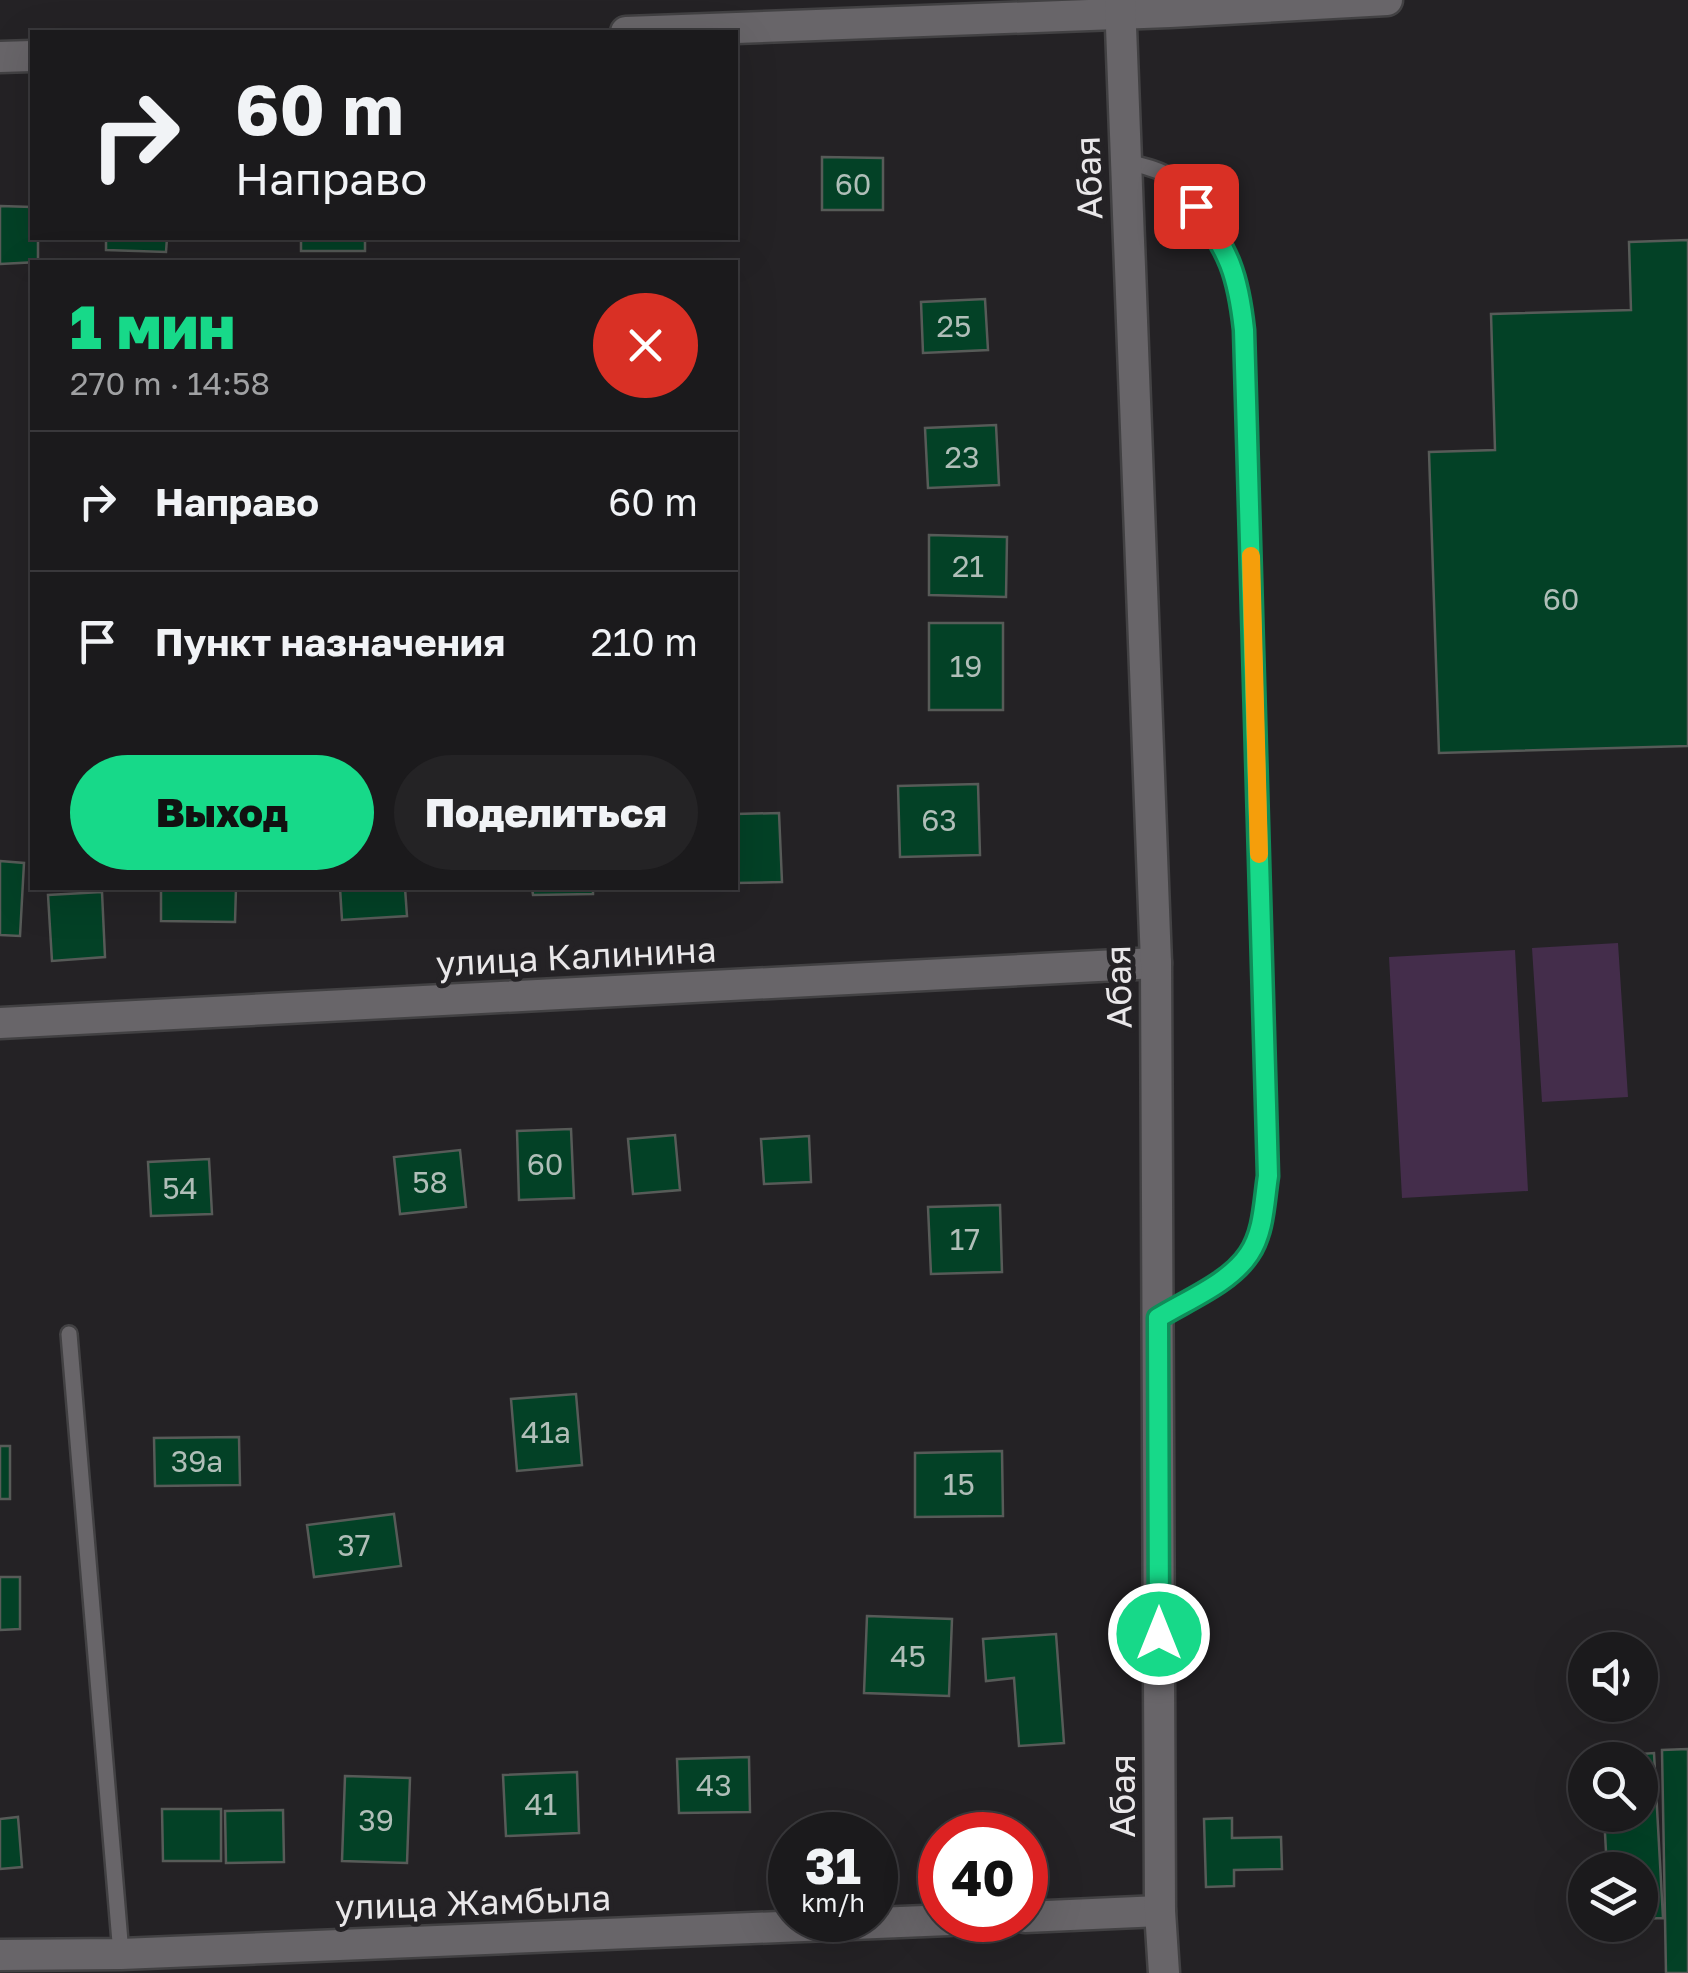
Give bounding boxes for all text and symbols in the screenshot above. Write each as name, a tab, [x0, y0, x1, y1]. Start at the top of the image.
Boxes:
text: 60 m	[235, 66, 404, 150]
icon: right	[70, 70, 200, 200]
street label: Абая	[1066, 135, 1110, 221]
text: Направо	[235, 151, 427, 205]
pin	[1154, 164, 1239, 249]
house number: 60	[835, 166, 871, 202]
icon: arrive	[1169, 179, 1224, 234]
text: 1 мин	[70, 290, 235, 362]
button: close	[593, 293, 698, 398]
house number: 25	[937, 308, 971, 344]
text: 270 m · 14:58	[70, 364, 270, 402]
house number: 23	[945, 439, 979, 475]
icon: right	[70, 474, 125, 529]
text: Направо	[155, 479, 319, 524]
text: 60 m	[608, 479, 698, 524]
house number: 21	[952, 548, 984, 584]
house number: 60	[1543, 581, 1579, 617]
icon: arrive	[70, 614, 125, 669]
text: Пункт назначения	[155, 619, 505, 664]
text: 210 m	[591, 619, 698, 664]
house number: 19	[950, 648, 982, 684]
button: Выход	[70, 755, 374, 870]
button: Поделиться	[394, 755, 698, 870]
house number: 63	[921, 802, 957, 838]
street label: улица Калинина	[435, 928, 717, 984]
street label: Абая	[1096, 945, 1140, 1029]
house number: 60	[527, 1146, 563, 1182]
house number: 58	[412, 1164, 448, 1200]
house number: 54	[162, 1170, 198, 1206]
house number: 17	[950, 1221, 980, 1257]
house number: 41а	[521, 1414, 571, 1450]
house number: 39а	[171, 1443, 223, 1479]
house number: 15	[943, 1466, 975, 1502]
house number: 37	[337, 1527, 371, 1563]
position arrow	[1107, 1582, 1211, 1686]
map controls	[1568, 1632, 1658, 1942]
button: sound	[1568, 1632, 1658, 1722]
house number: 45	[890, 1638, 926, 1674]
button: search	[1568, 1742, 1658, 1832]
street label: Абая	[1101, 1754, 1143, 1838]
house number: 43	[696, 1767, 732, 1803]
house number: 41	[525, 1786, 557, 1822]
house number: 39	[358, 1802, 394, 1838]
speed limit sign: 40	[918, 1812, 1048, 1942]
text: 31	[805, 1835, 861, 1895]
button: layers	[1568, 1852, 1658, 1942]
street label: улица Жамбыла	[334, 1876, 612, 1928]
text: km/h	[801, 1887, 865, 1918]

